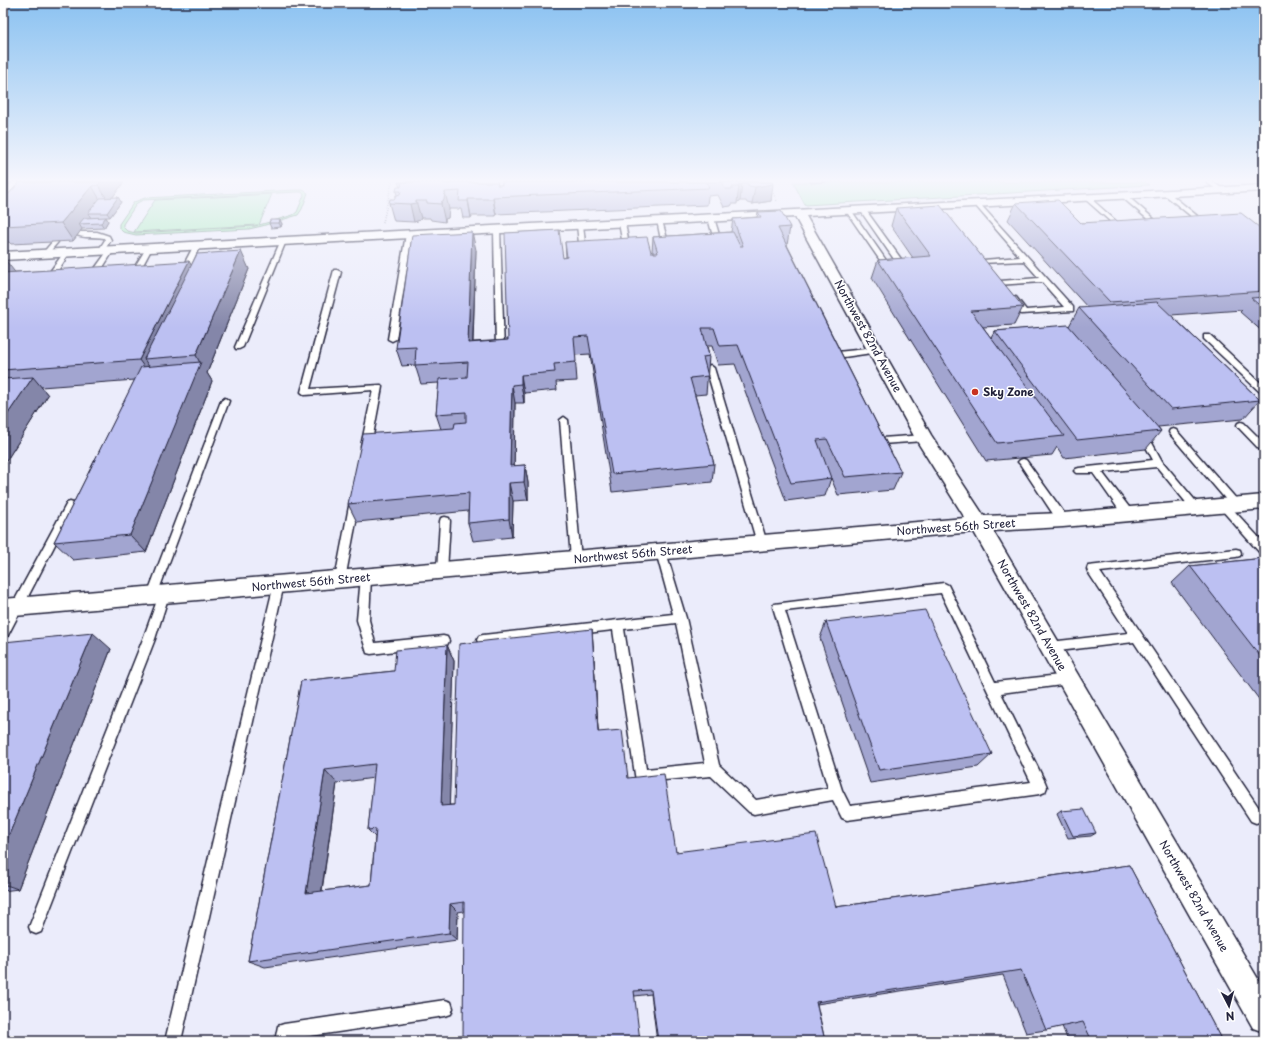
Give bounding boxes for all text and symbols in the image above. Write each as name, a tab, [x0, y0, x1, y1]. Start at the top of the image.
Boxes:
street label: Northwest 82nd Avenue	[830, 276, 906, 395]
place label: Sky Zone	[983, 383, 1034, 400]
marker: Sky Zone	[970, 387, 980, 397]
street label: Northwest 56th Street	[896, 514, 1017, 539]
street label: Northwest 56th Street	[573, 540, 694, 567]
street label: Northwest 82nd Avenue	[994, 556, 1071, 674]
street label: Northwest 56th Street	[251, 568, 372, 595]
street label: Northwest 82nd Avenue	[1156, 837, 1233, 955]
north arrow	[1209, 986, 1249, 1026]
text: N	[1225, 1008, 1235, 1025]

